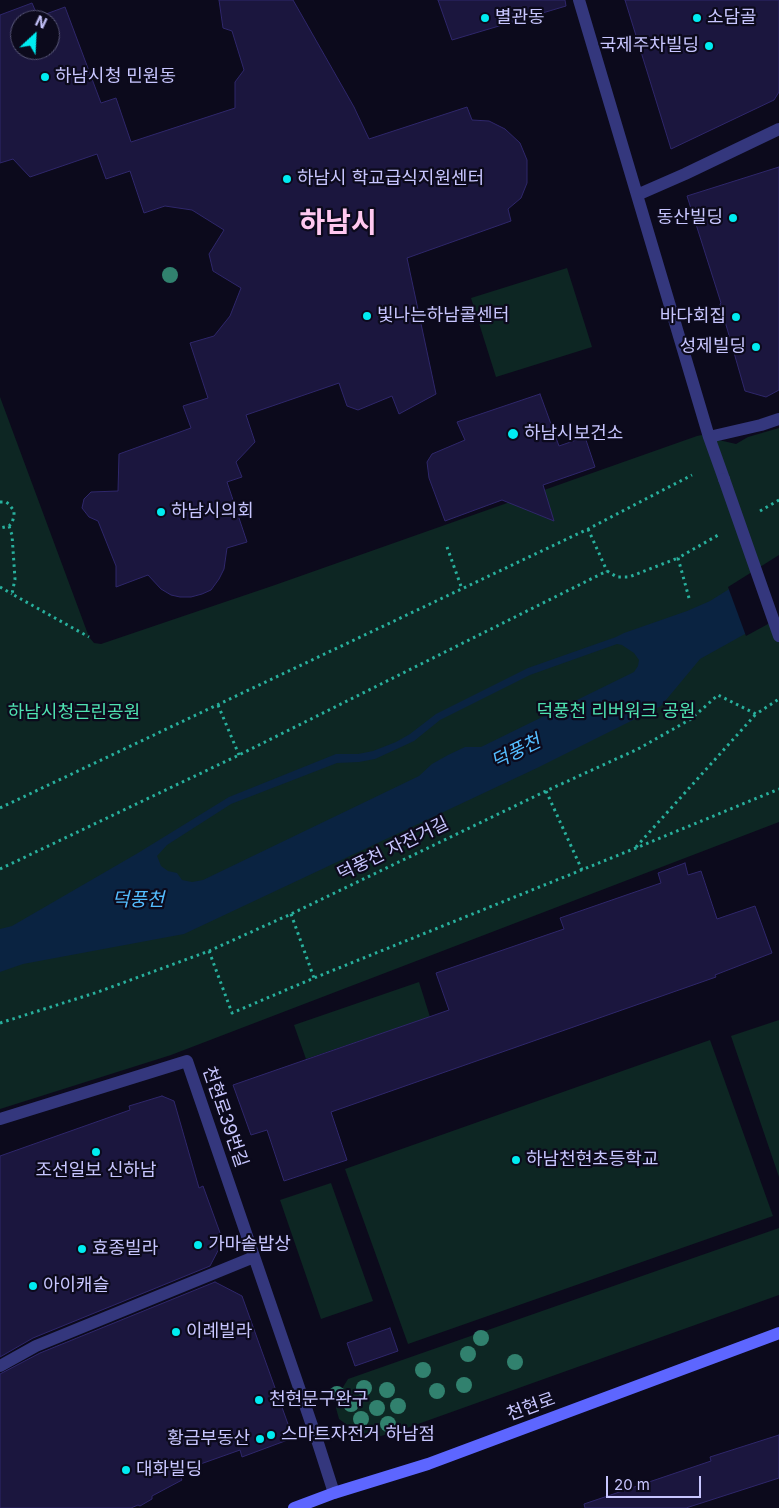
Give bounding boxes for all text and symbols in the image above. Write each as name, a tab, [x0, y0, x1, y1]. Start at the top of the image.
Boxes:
place label: 별관동	[495, 7, 545, 29]
place label: 소담골	[707, 7, 757, 29]
north arrow	[10, 10, 60, 60]
text: N	[33, 12, 50, 32]
marker: 별관동	[479, 12, 491, 24]
marker: 소담골	[691, 12, 703, 24]
place label: 국제주차빌딩	[600, 35, 699, 57]
marker: 국제주차빌딩	[703, 40, 715, 52]
place label: 하남시청 민원동	[55, 66, 176, 88]
marker: 하남시청 민원동	[39, 71, 51, 83]
place label: 하남시 학교급식지원센터	[297, 168, 484, 190]
marker: 하남시 학교급식지원센터	[281, 173, 293, 185]
district label: 하남시	[299, 207, 377, 241]
place label: 동산빌딩	[657, 207, 723, 229]
marker: 동산빌딩	[727, 212, 739, 224]
place label: 빛나는하남콜센터	[377, 305, 509, 327]
place label: 바다회집	[660, 306, 726, 328]
marker: 빛나는하남콜센터	[361, 310, 373, 322]
marker: 바다회집	[730, 311, 742, 323]
place label: 성제빌딩	[680, 336, 746, 358]
marker: 성제빌딩	[750, 341, 762, 353]
place label: 하남시보건소	[524, 423, 623, 445]
marker: 하남시보건소	[506, 427, 520, 441]
place label: 하남시의회	[171, 501, 254, 523]
marker: 하남시의회	[155, 506, 167, 518]
park label: 덕풍천 리버워크 공원	[536, 701, 696, 723]
park label: 하남시청근린공원	[8, 702, 140, 724]
water label: 덕풍천	[487, 730, 545, 774]
street label: 덕풍천 자전거길	[334, 813, 452, 885]
water label: 덕풍천	[112, 889, 164, 911]
street label: 천현로39번길	[198, 1064, 252, 1170]
marker: 조선일보 신하남	[90, 1146, 102, 1158]
place label: 하남천현초등학교	[526, 1149, 658, 1171]
marker: 하남천현초등학교	[510, 1154, 522, 1166]
place label: 조선일보 신하남	[36, 1160, 156, 1182]
place label: 가마솥밥상	[208, 1234, 291, 1256]
place label: 효종빌라	[92, 1238, 158, 1260]
marker: 가마솥밥상	[192, 1239, 204, 1251]
marker: 효종빌라	[76, 1243, 88, 1255]
place label: 아이캐슬	[43, 1275, 109, 1297]
marker: 아이캐슬	[27, 1280, 39, 1292]
place label: 이례빌라	[186, 1321, 252, 1343]
marker: 이례빌라	[170, 1326, 182, 1338]
street label: 천현로	[504, 1388, 558, 1426]
place label: 천현문구완구	[269, 1389, 368, 1411]
marker: 천현문구완구	[253, 1394, 265, 1406]
place label: 스마트자전거 하남점	[281, 1424, 435, 1446]
place label: 황금부동산	[167, 1428, 250, 1450]
marker: 스마트자전거 하남점	[265, 1429, 277, 1441]
marker: 황금부동산	[254, 1433, 266, 1445]
place label: 대화빌딩	[136, 1459, 202, 1481]
marker: 대화빌딩	[120, 1464, 132, 1476]
scale bar	[609, 1466, 704, 1498]
text: 20 m	[614, 1475, 650, 1494]

